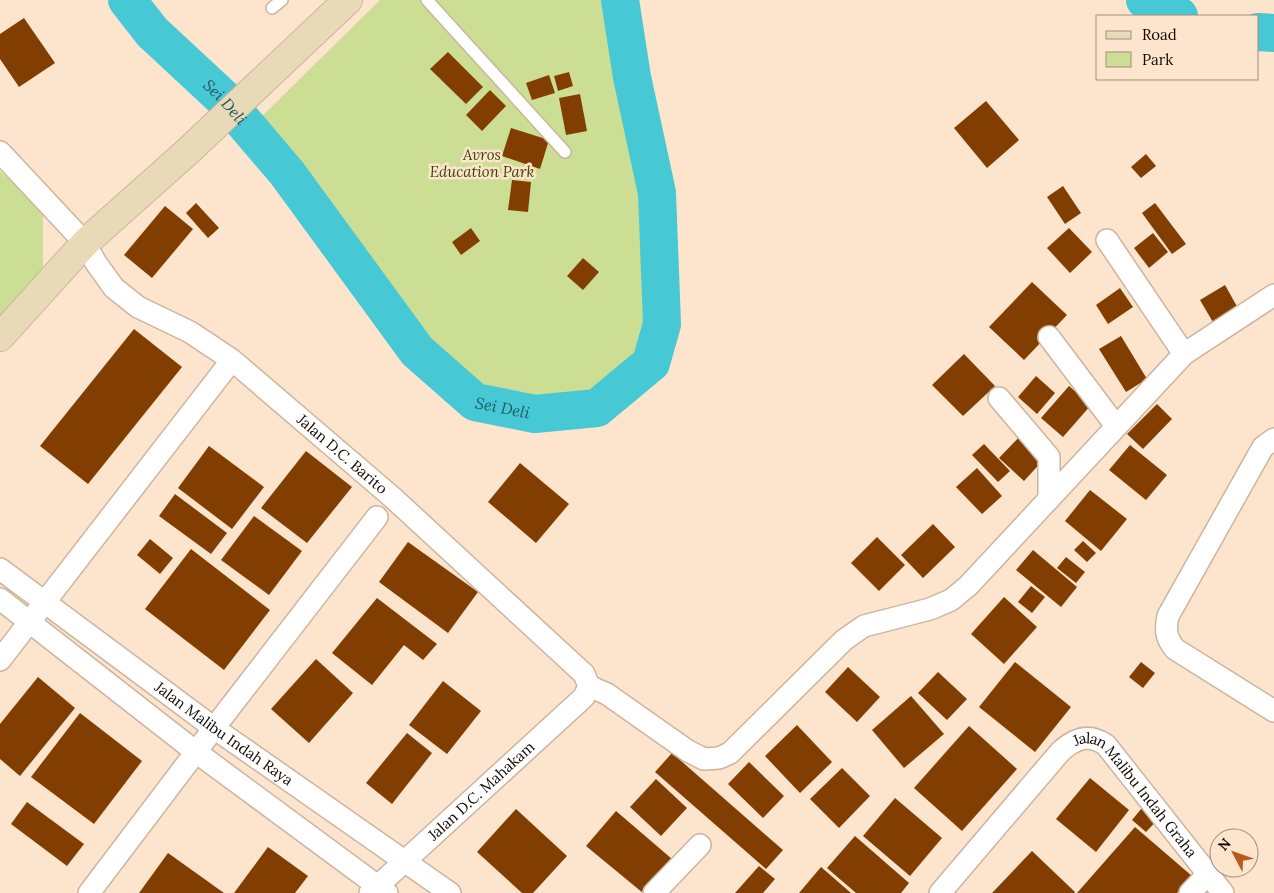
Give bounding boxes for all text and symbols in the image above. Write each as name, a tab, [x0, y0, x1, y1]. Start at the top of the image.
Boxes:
legend	[1096, 15, 1259, 80]
text: Road	[1142, 25, 1177, 44]
text: Park	[1142, 50, 1173, 69]
water label: Sei Deli	[199, 75, 251, 129]
park label: Avros Education Park	[430, 145, 534, 181]
water label: Sei Deli	[474, 392, 532, 423]
street label: Jalan D.C. Barito	[293, 409, 392, 498]
street label: Jalan Malibu Indah Raya	[150, 677, 297, 790]
street label: Jalan Malibu Indah Graha	[1069, 728, 1202, 862]
street label: Jalan D.C. Mahakam	[423, 737, 538, 845]
north arrow	[1209, 828, 1259, 878]
text: N	[1214, 834, 1235, 854]

